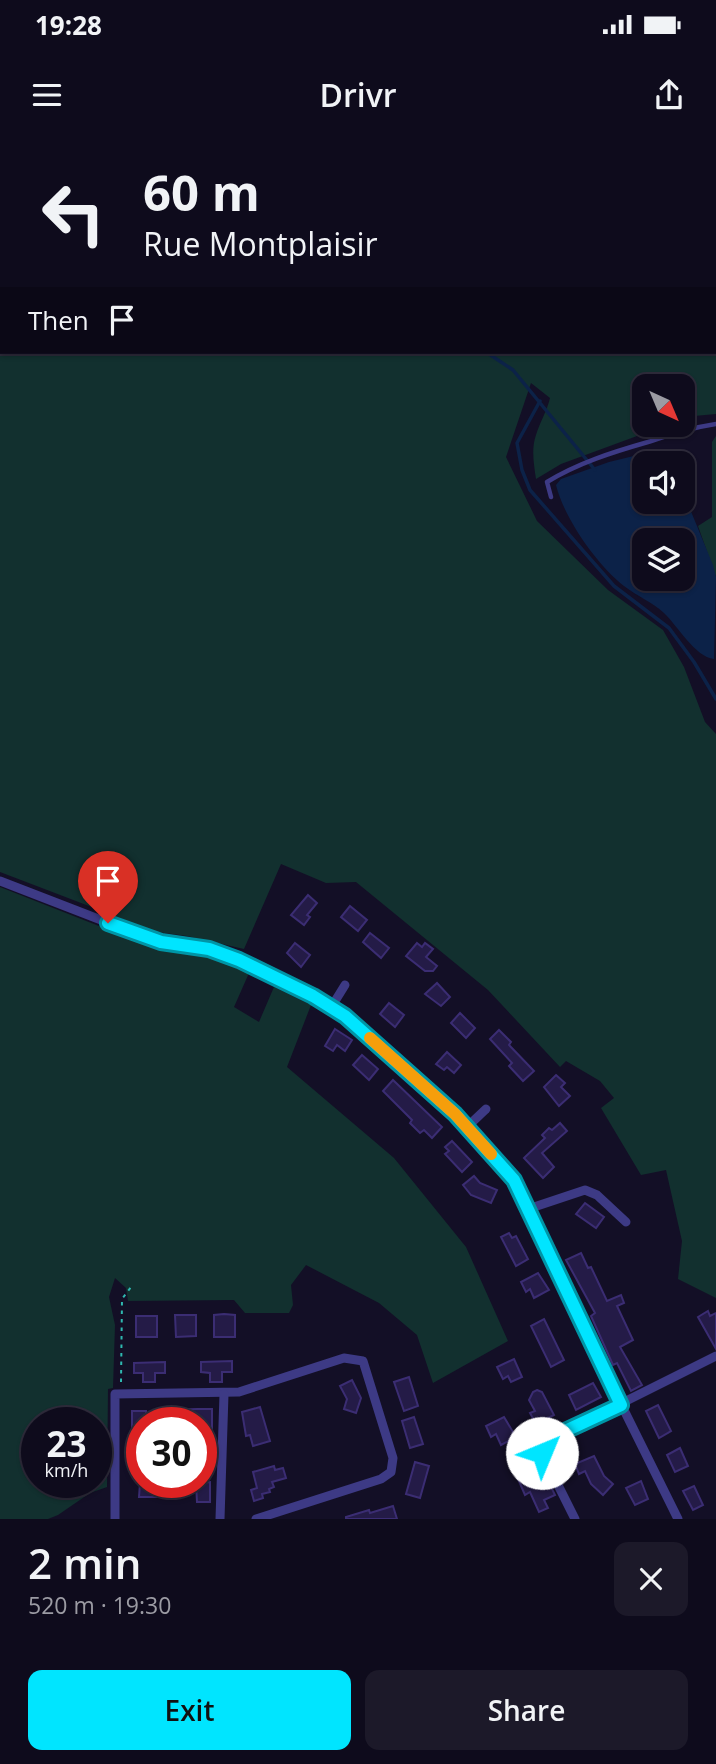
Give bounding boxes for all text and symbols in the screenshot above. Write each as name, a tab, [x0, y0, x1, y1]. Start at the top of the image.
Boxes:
text: 19:28	[35, 7, 102, 43]
text: Drivr	[319, 73, 397, 116]
icon: menu	[28, 76, 66, 114]
icon: share	[650, 76, 688, 114]
text: 60 m	[143, 159, 260, 225]
icon: left	[28, 168, 119, 259]
text: Rue Montplaisir	[143, 222, 378, 265]
icon: arrive	[103, 301, 141, 339]
text: Then	[28, 302, 89, 338]
north arrow	[632, 374, 695, 438]
map controls	[632, 374, 695, 591]
button: sound	[632, 451, 695, 514]
button: layers	[632, 528, 695, 591]
pin	[78, 851, 138, 923]
icon: arrive	[89, 862, 127, 900]
speed limit sign: 30	[126, 1407, 217, 1498]
position arrow	[505, 1416, 579, 1490]
text: 23	[46, 1420, 87, 1467]
text: km/h	[45, 1458, 88, 1482]
text: 2 min	[28, 1534, 141, 1591]
button: close	[614, 1542, 688, 1616]
text: 520 m · 19:30	[28, 1589, 171, 1621]
button: Exit	[28, 1670, 351, 1750]
button: Share	[365, 1670, 688, 1750]

